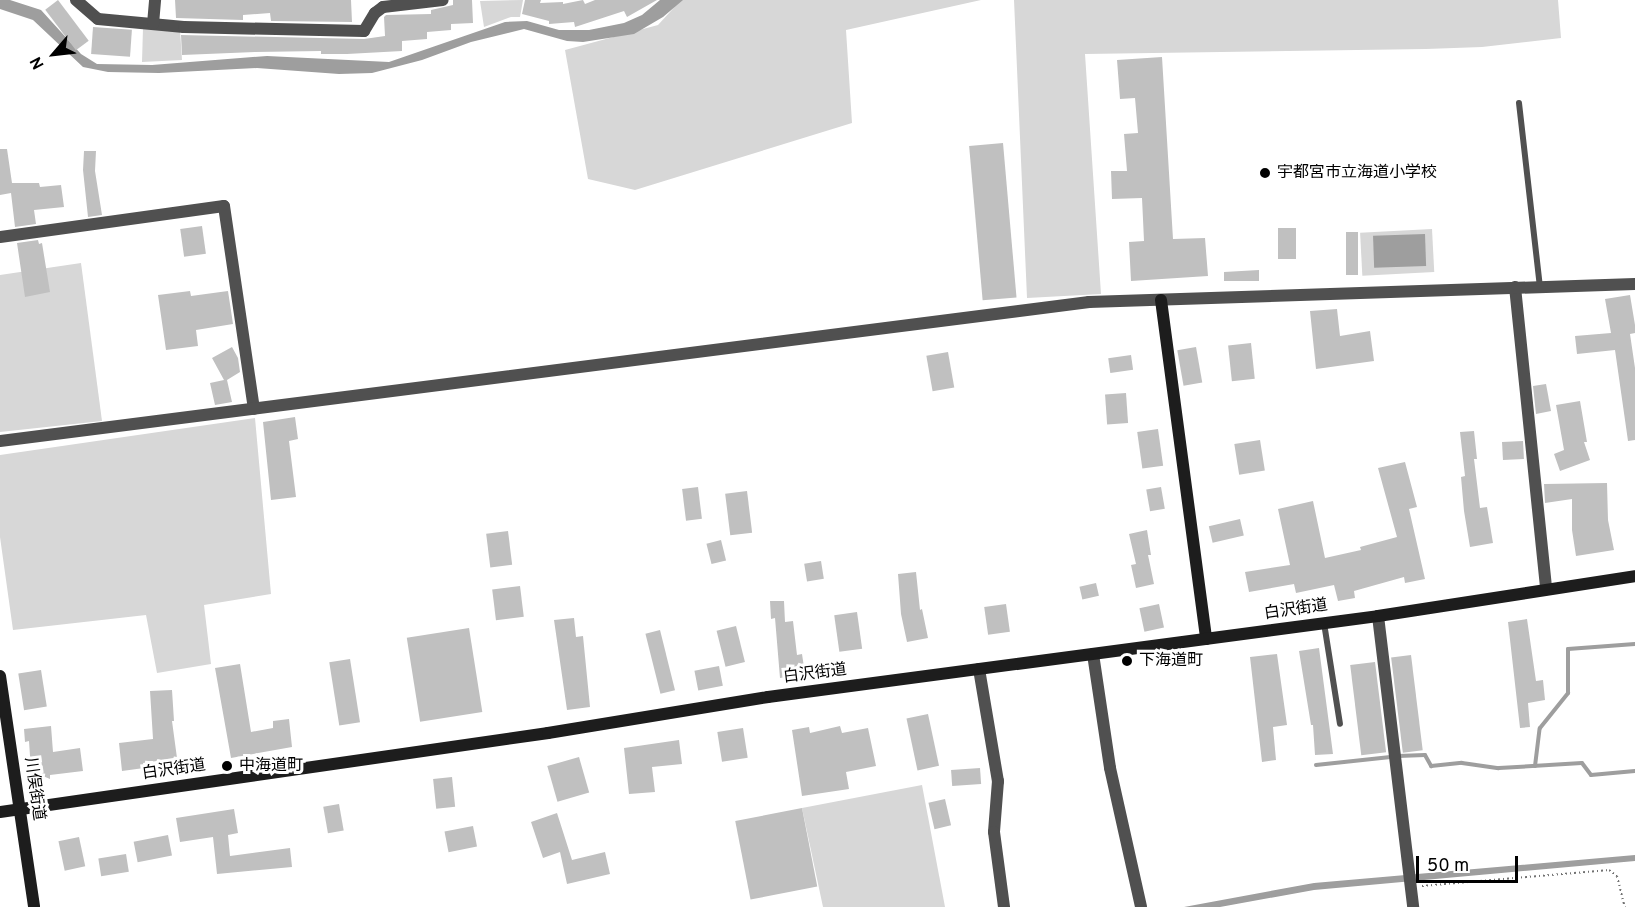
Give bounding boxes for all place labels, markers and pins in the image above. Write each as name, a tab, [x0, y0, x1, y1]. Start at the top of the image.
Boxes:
place label: 宇都宮市立海道小学校	[1277, 163, 1437, 183]
marker: 宇都宮市立海道小学校	[1258, 166, 1272, 180]
place label: 下海道町	[1139, 651, 1203, 671]
marker: 下海道町	[1120, 654, 1134, 668]
place label: 中海道町	[239, 756, 303, 776]
marker: 中海道町	[220, 759, 234, 773]

